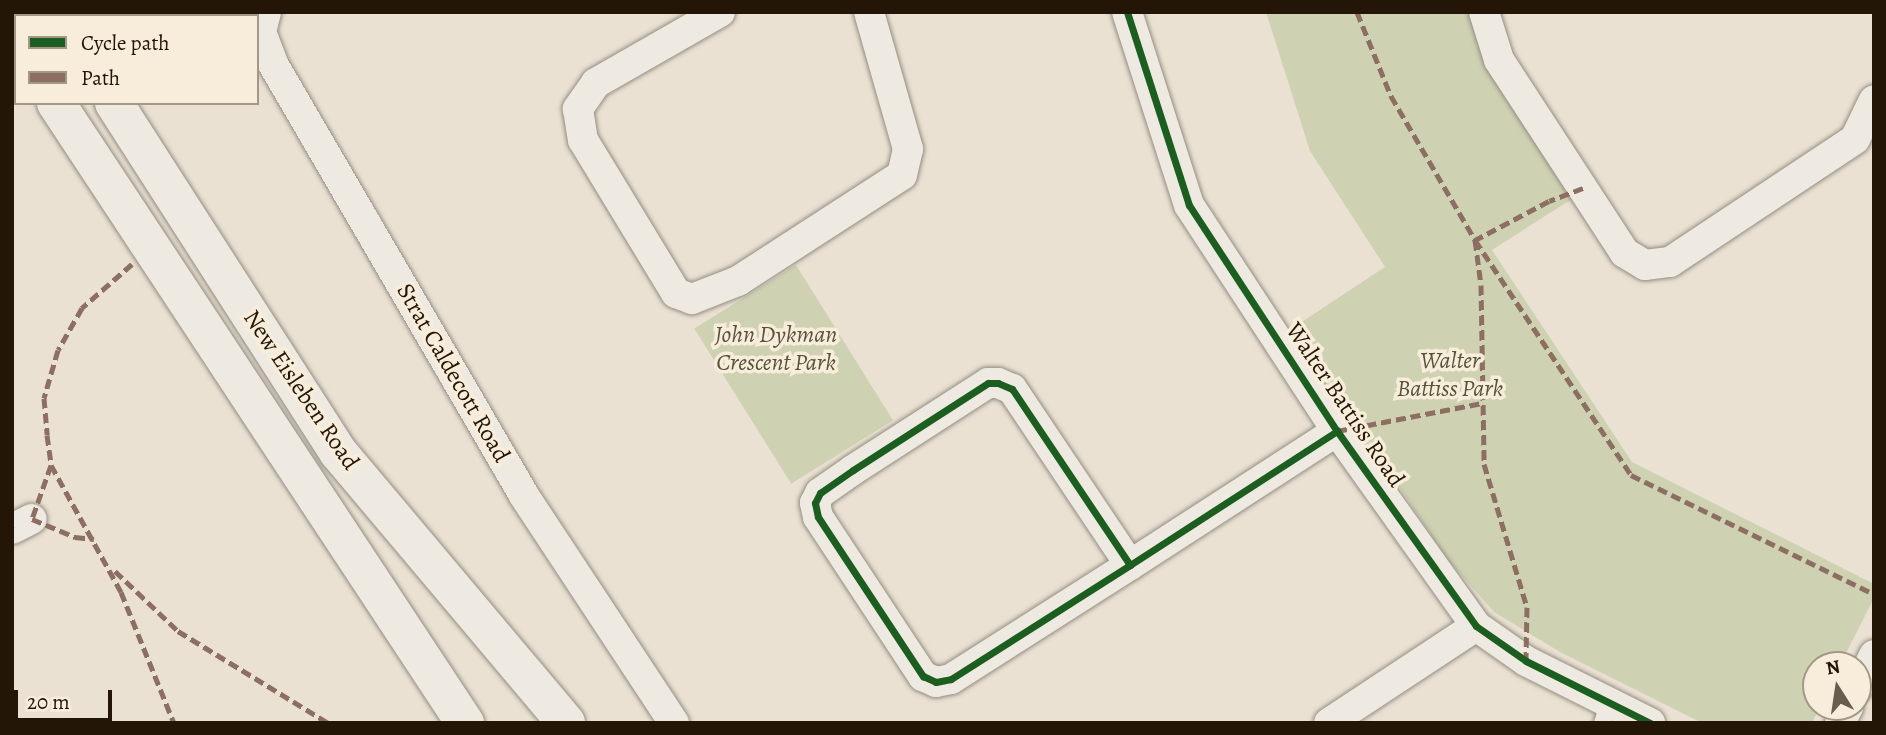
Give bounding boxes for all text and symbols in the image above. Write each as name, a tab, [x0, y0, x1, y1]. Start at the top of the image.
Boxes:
legend	[14, 14, 259, 105]
text: Cycle path	[81, 29, 170, 57]
text: Path	[81, 64, 120, 92]
street label: Strat Caldecott Road	[390, 279, 516, 467]
street label: New Eisleben Road	[237, 305, 365, 475]
street label: Walter Battiss Road	[1279, 317, 1411, 493]
park label: John Dykman Crescent Park	[715, 321, 837, 377]
park label: Walter Battiss Park	[1397, 347, 1503, 403]
north arrow	[1802, 651, 1872, 721]
text: N	[1824, 653, 1843, 682]
scale bar	[18, 676, 116, 720]
text: 20 m	[27, 688, 70, 716]

